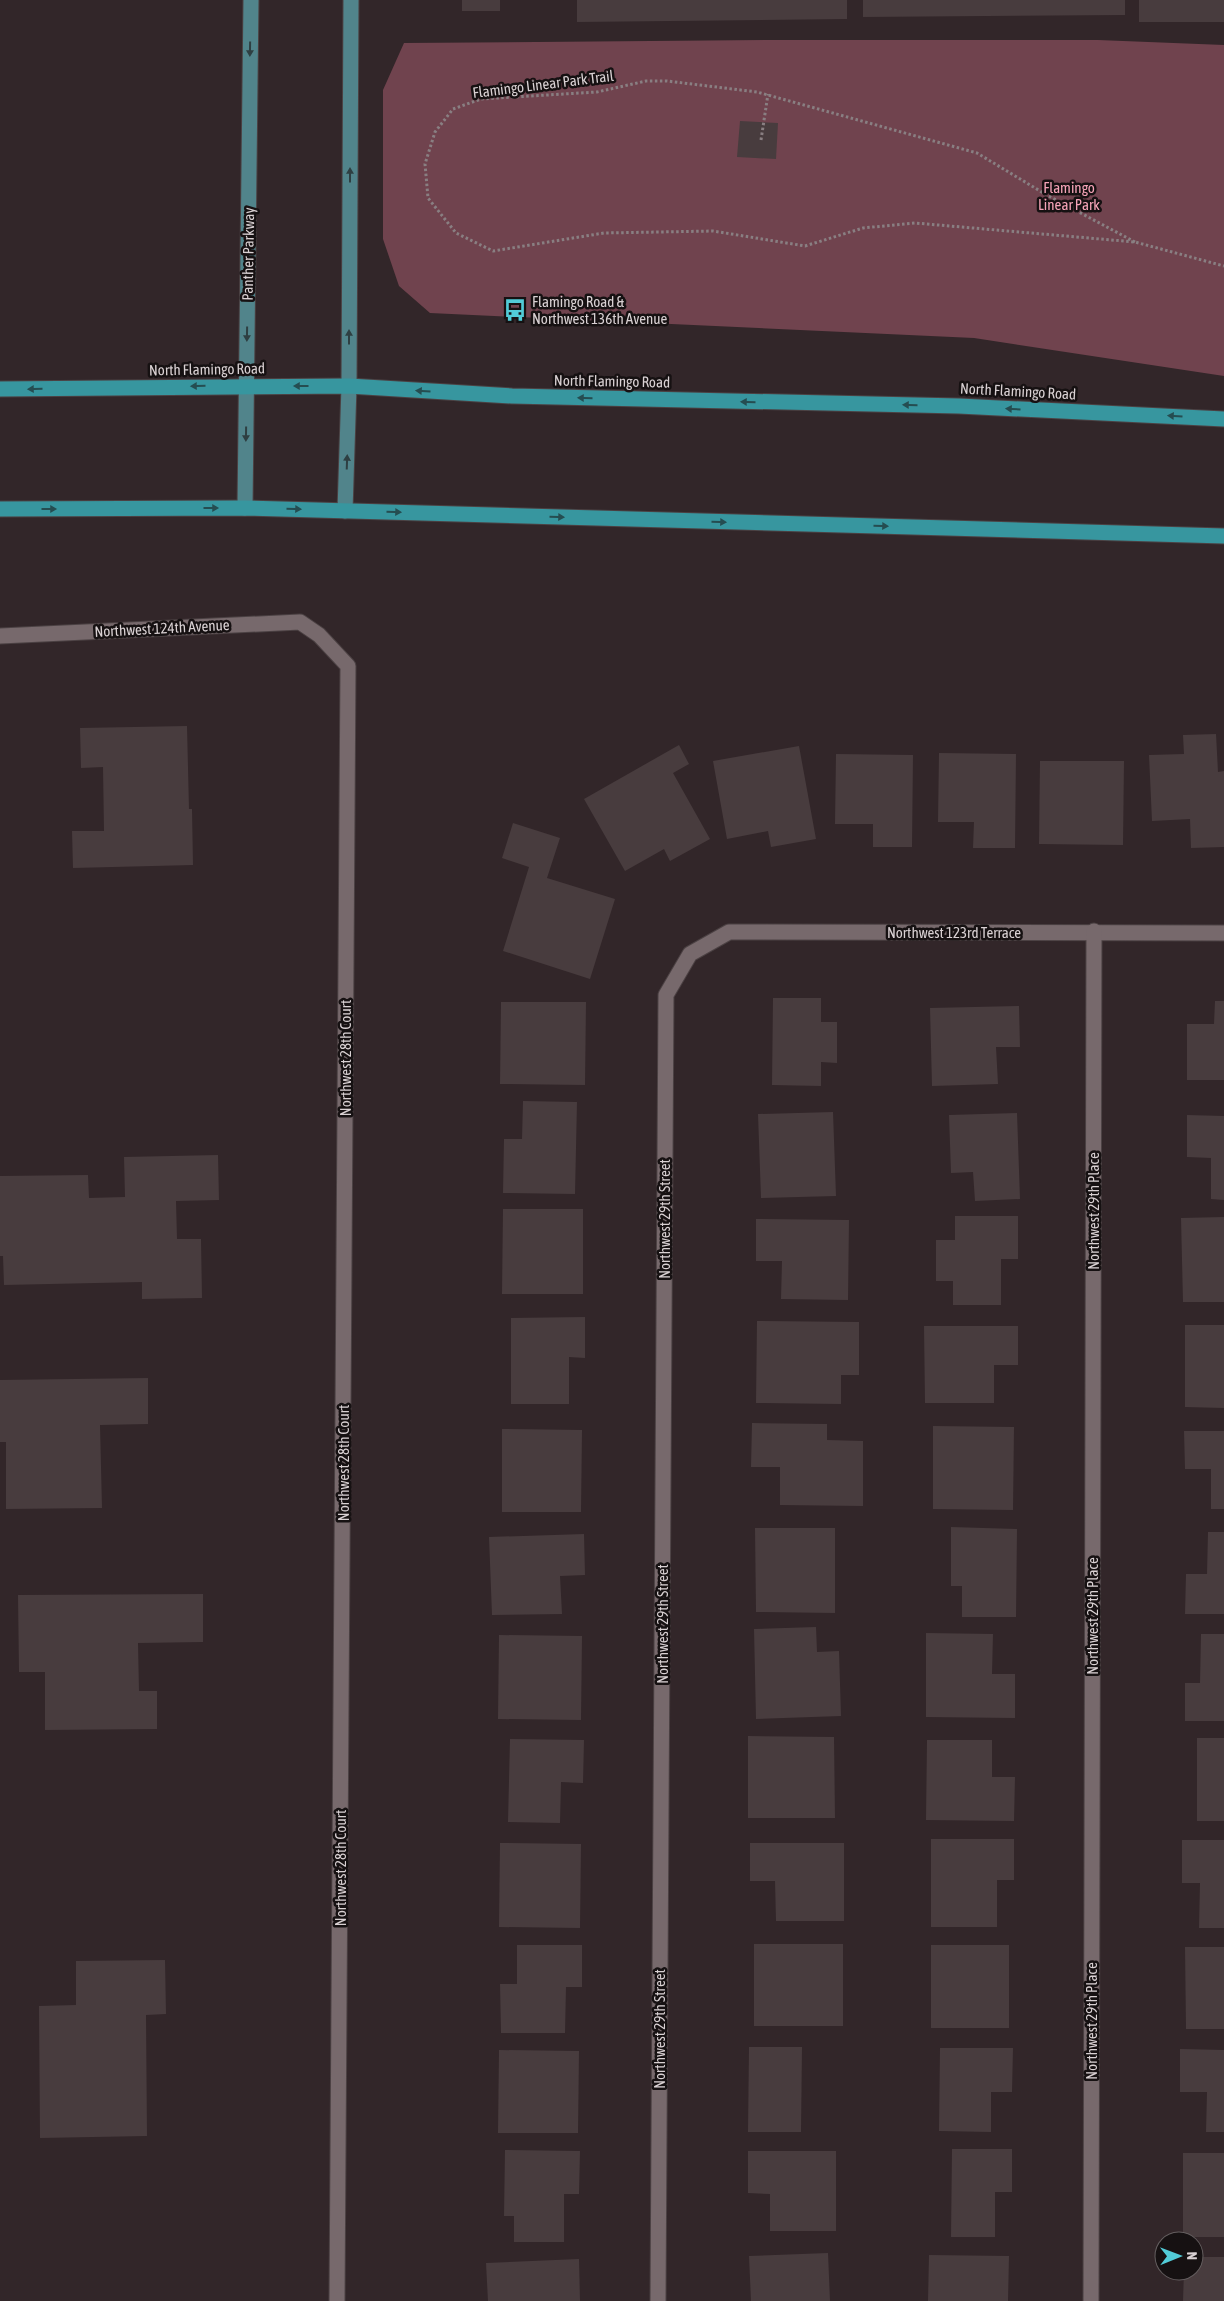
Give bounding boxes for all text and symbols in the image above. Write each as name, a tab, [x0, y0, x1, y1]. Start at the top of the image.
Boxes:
one-way arrow	[246, 41, 254, 57]
street label: Flamingo Linear Park Trail	[472, 67, 614, 101]
one-way arrow	[346, 167, 354, 183]
park label: Flamingo Linear Park	[1038, 179, 1100, 213]
street label: Panther Parkway	[239, 207, 257, 301]
place label: Flamingo Road & Northwest 136th Avenue	[532, 293, 668, 327]
bus stop icon: Flamingo Road & Northwest 136th Avenue	[502, 297, 528, 323]
one-way arrow	[243, 326, 251, 342]
one-way arrow	[345, 329, 353, 345]
street label: North Flamingo Road	[149, 359, 265, 379]
street label: North Flamingo Road	[554, 371, 670, 391]
street label: North Flamingo Road	[960, 379, 1076, 403]
one-way arrow	[292, 382, 308, 390]
one-way arrow	[189, 383, 205, 391]
one-way arrow	[27, 385, 43, 393]
one-way arrow	[415, 386, 431, 394]
one-way arrow	[577, 394, 593, 402]
one-way arrow	[739, 397, 755, 405]
one-way arrow	[902, 401, 918, 409]
one-way arrow	[1005, 404, 1021, 412]
one-way arrow	[1167, 412, 1183, 420]
one-way arrow	[242, 427, 250, 443]
one-way arrow	[343, 454, 351, 470]
one-way arrow	[203, 504, 219, 512]
one-way arrow	[41, 505, 57, 513]
one-way arrow	[286, 505, 302, 513]
one-way arrow	[386, 509, 402, 517]
one-way arrow	[549, 513, 565, 521]
one-way arrow	[711, 518, 727, 526]
one-way arrow	[874, 523, 890, 531]
street label: Northwest 124th Avenue	[94, 616, 230, 640]
street label: Northwest 123rd Terrace	[887, 924, 1021, 941]
street label: Northwest 28th Court	[337, 1000, 354, 1116]
street label: Northwest 29th Place	[1085, 1152, 1102, 1270]
street label: Northwest 29th Street	[656, 1159, 673, 1279]
street label: Northwest 28th Court	[335, 1405, 352, 1521]
street label: Northwest 29th Place	[1084, 1557, 1101, 1675]
street label: Northwest 29th Street	[654, 1564, 671, 1684]
street label: Northwest 28th Court	[332, 1810, 349, 1926]
street label: Northwest 29th Place	[1083, 1962, 1100, 2080]
street label: Northwest 29th Street	[651, 1969, 668, 2089]
north arrow	[1154, 2231, 1204, 2281]
text: N	[1184, 2252, 1200, 2260]

